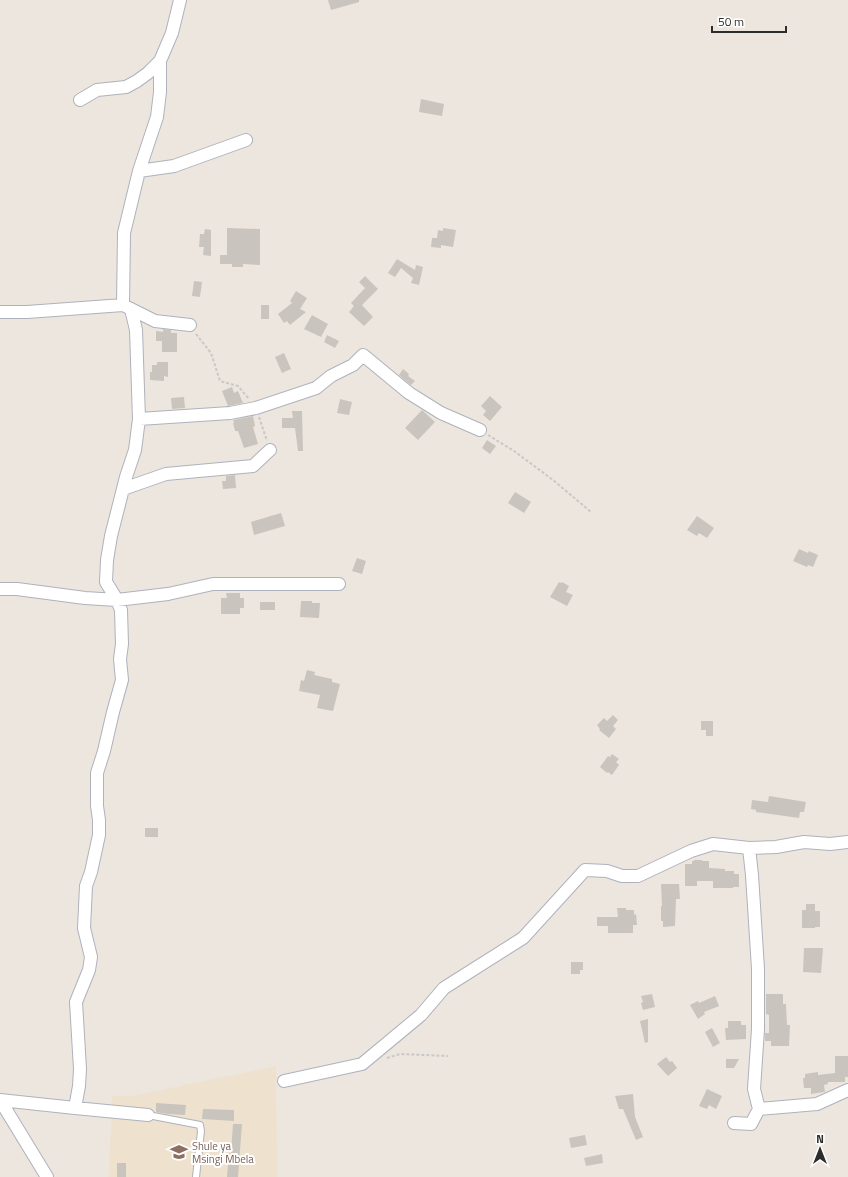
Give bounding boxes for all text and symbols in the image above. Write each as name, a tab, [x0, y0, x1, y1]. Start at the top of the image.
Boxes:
scale bar	[712, 8, 786, 34]
text: 50 m	[718, 12, 744, 31]
north arrow	[800, 1129, 840, 1169]
text: N	[816, 1131, 824, 1147]
place label: Shule ya Msingi Mbela	[192, 1138, 254, 1167]
school or university icon: Shule ya Msingi Mbela	[169, 1142, 189, 1162]

